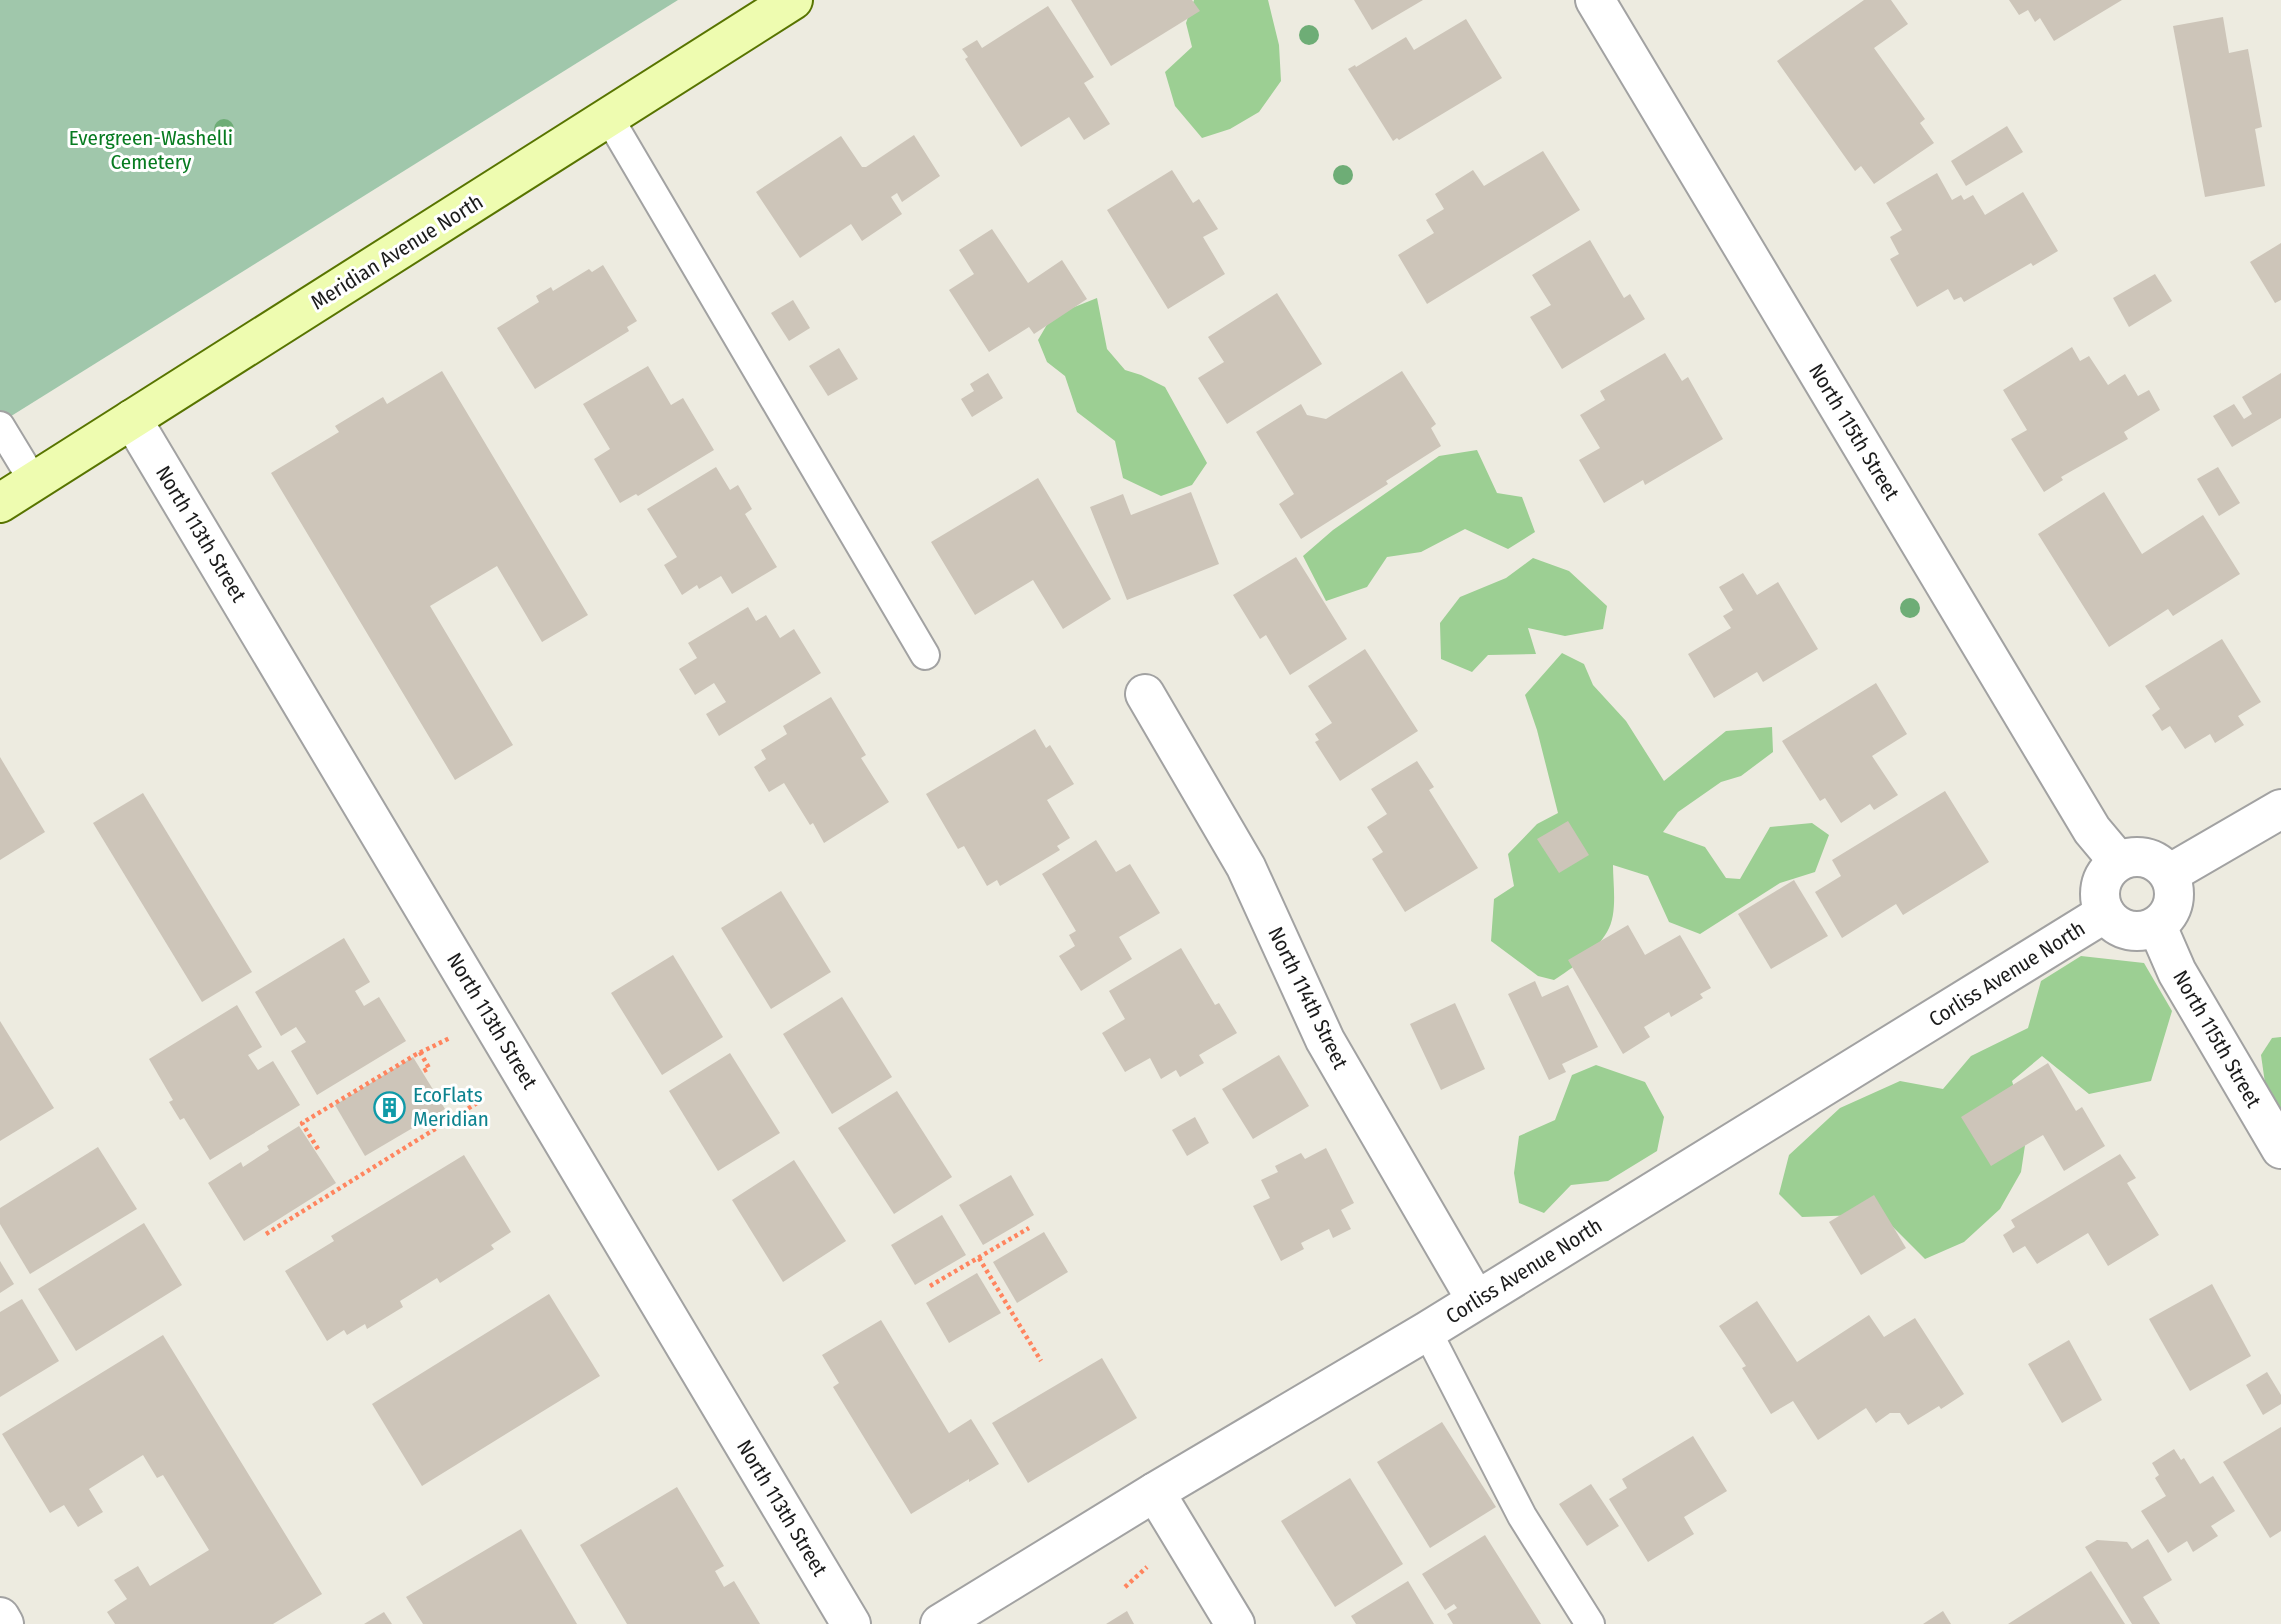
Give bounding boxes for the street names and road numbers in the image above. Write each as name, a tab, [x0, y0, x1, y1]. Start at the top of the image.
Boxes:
street label: Meridian Avenue North	[306, 189, 488, 315]
street label: North 115th Street	[1803, 359, 1905, 505]
street label: North 113th Street	[150, 461, 252, 607]
street label: Corliss Avenue North	[1924, 915, 2090, 1033]
street label: North 114th Street	[1262, 923, 1354, 1073]
street label: North 113th Street	[441, 948, 543, 1094]
street label: North 115th Street	[2167, 966, 2267, 1112]
street label: Corliss Avenue North	[1441, 1212, 1607, 1330]
street label: North 113th Street	[731, 1435, 833, 1581]

